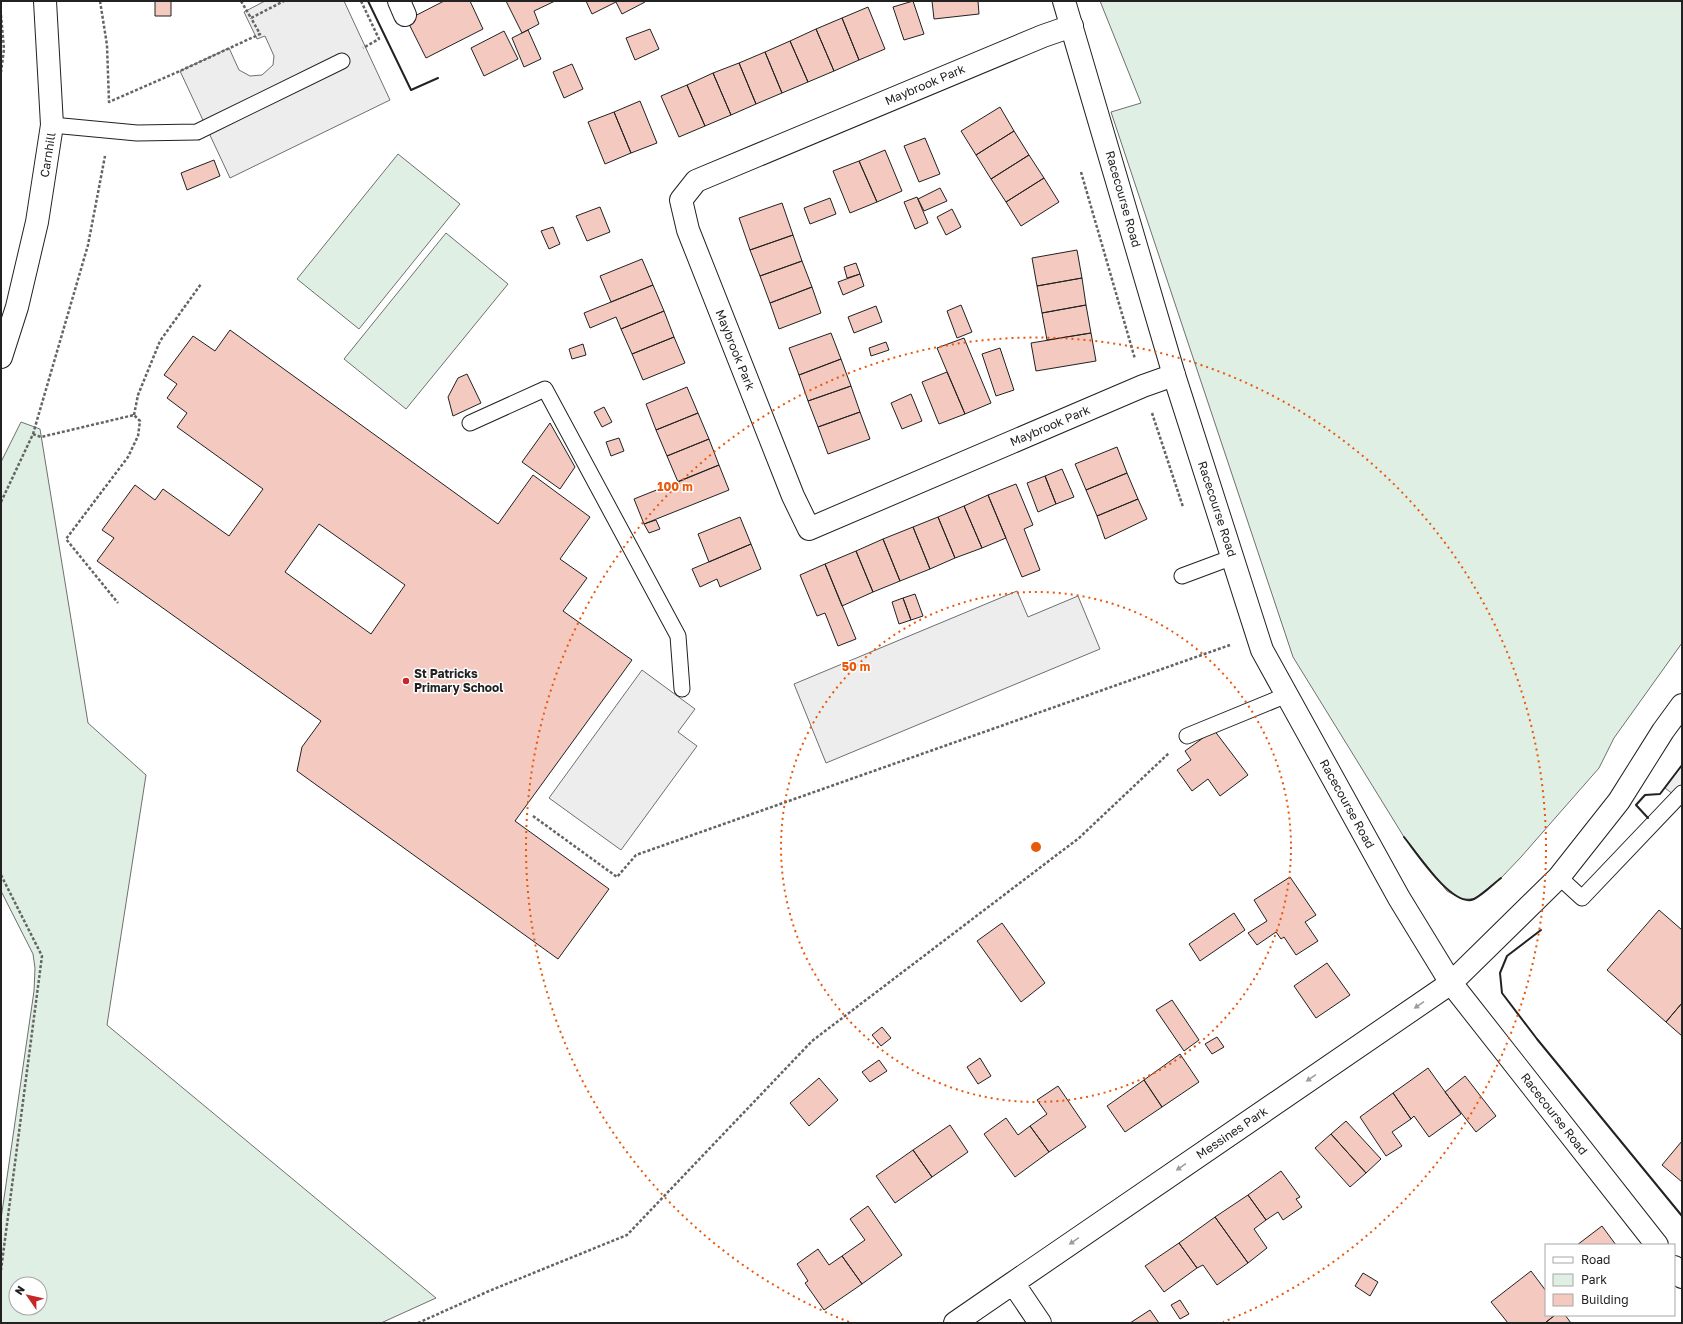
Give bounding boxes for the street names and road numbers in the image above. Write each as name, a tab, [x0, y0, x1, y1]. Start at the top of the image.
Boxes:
street label: Maybrook Park	[882, 61, 967, 108]
street label: Carnhill	[37, 131, 58, 178]
street label: Racecourse Road	[1103, 149, 1144, 249]
street label: Maybrook Park	[712, 307, 759, 393]
street label: Maybrook Park	[1007, 402, 1092, 449]
street label: Racecourse Road	[1195, 459, 1240, 559]
street label: Racecourse Road	[1317, 757, 1378, 851]
street label: Racecourse Road	[1518, 1070, 1591, 1158]
street label: Messines Park	[1193, 1103, 1270, 1162]

